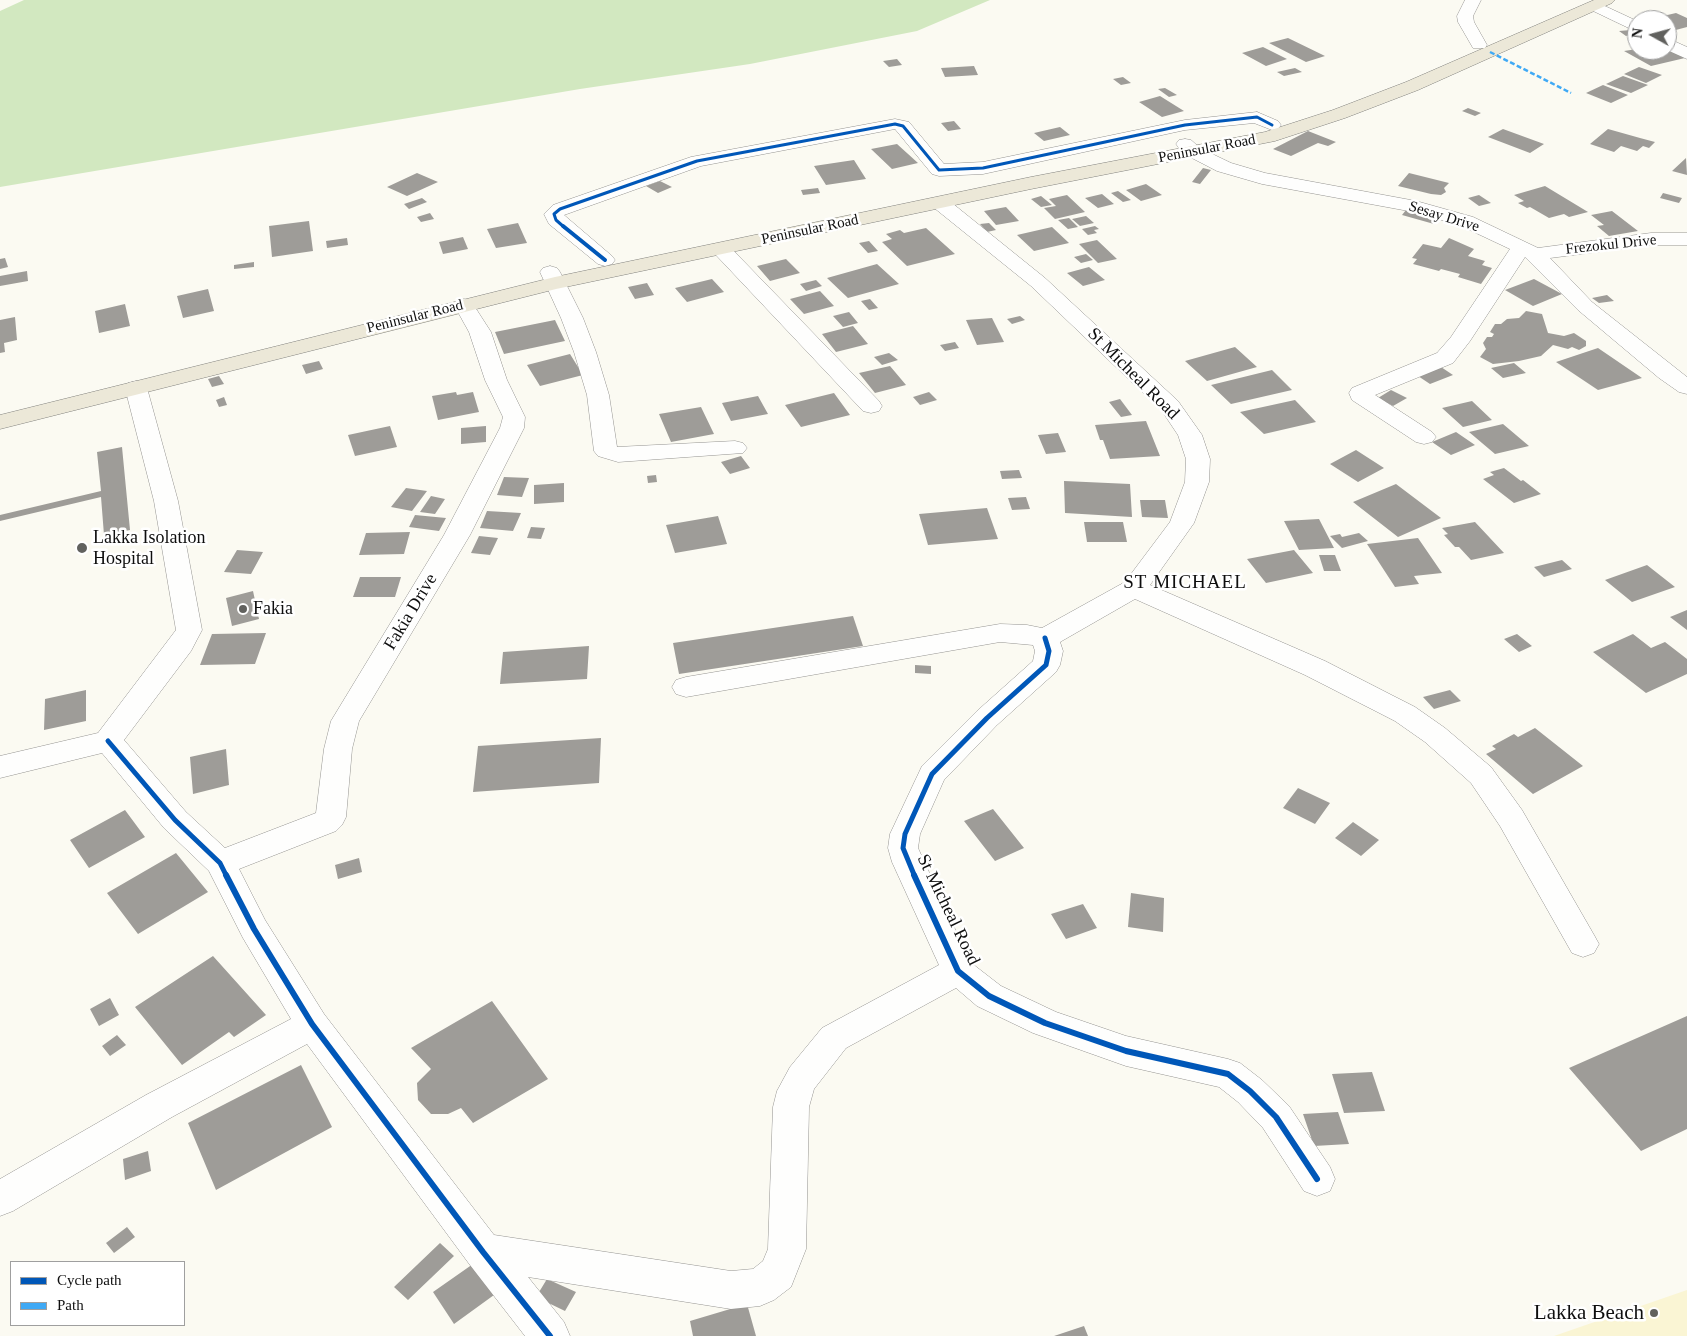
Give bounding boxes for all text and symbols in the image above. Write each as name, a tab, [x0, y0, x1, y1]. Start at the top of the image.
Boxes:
north arrow	[1627, 10, 1677, 60]
text: N	[1630, 27, 1646, 39]
street label: Peninsular Road	[1157, 131, 1257, 167]
street label: Sesay Drive	[1407, 198, 1481, 236]
street label: Peninsular Road	[760, 211, 860, 249]
street label: Frezokul Drive	[1565, 231, 1657, 259]
street label: Peninsular Road	[365, 296, 465, 338]
street label: St Micheal Road	[1083, 324, 1183, 424]
place label: Lakka Isolation Hospital	[93, 527, 205, 570]
marker: Lakka Isolation Hospital	[75, 541, 89, 555]
street label: Fakia Drive	[380, 570, 442, 654]
district label: ST MICHAEL	[1122, 572, 1248, 594]
place label: Fakia	[253, 598, 293, 620]
marker: Fakia	[237, 603, 249, 615]
street label: St Micheal Road	[912, 851, 984, 969]
legend	[10, 1261, 185, 1326]
text: Cycle path	[57, 1272, 122, 1288]
text: Path	[57, 1297, 84, 1313]
place label: Lakka Beach	[1534, 1300, 1644, 1326]
marker: Lakka Beach	[1648, 1307, 1660, 1319]

